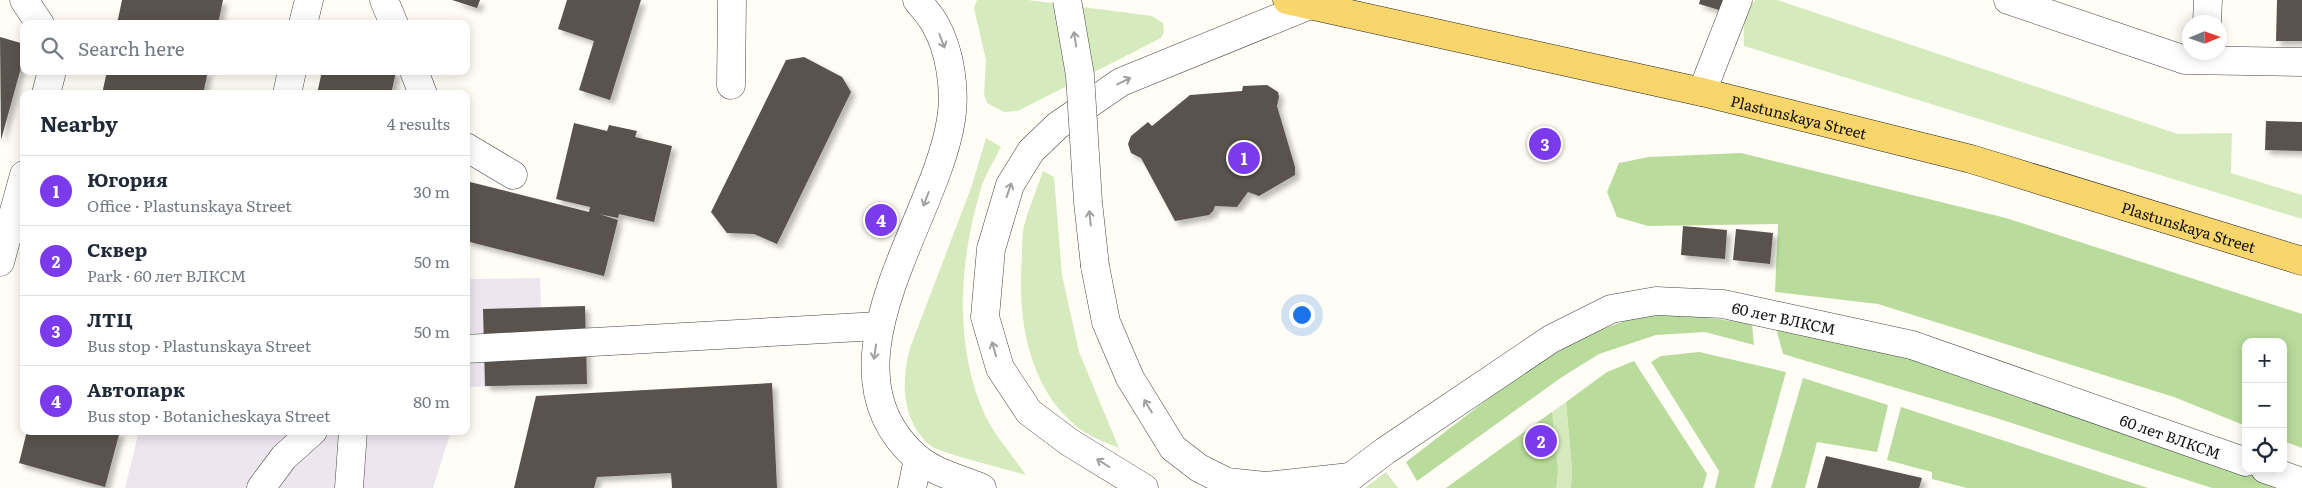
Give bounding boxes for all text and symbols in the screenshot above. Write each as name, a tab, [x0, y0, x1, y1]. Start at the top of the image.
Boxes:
north arrow	[2182, 15, 2227, 60]
search box	[20, 20, 470, 75]
one-way arrow	[1069, 31, 1079, 47]
one-way arrow	[938, 33, 947, 49]
icon: search	[38, 34, 66, 62]
text: Search here	[78, 34, 185, 62]
one-way arrow	[1117, 76, 1132, 86]
street label: Plastunskaya Street	[1728, 88, 1869, 144]
text: Nearby	[40, 107, 118, 138]
text: 4 results	[387, 111, 450, 135]
pin: 3	[1529, 125, 1561, 163]
pin: 1	[1228, 139, 1260, 177]
text: Югория	[87, 165, 168, 193]
text: 1	[53, 179, 59, 203]
text: 30 m	[413, 179, 450, 203]
one-way arrow	[1005, 183, 1014, 198]
one-way arrow	[921, 190, 930, 206]
text: Office · Plastunskaya Street	[87, 193, 292, 217]
street label: Plastunskaya Street	[2119, 195, 2259, 258]
pin: 4	[865, 201, 897, 239]
one-way arrow	[1085, 210, 1095, 226]
text: Сквер	[87, 235, 147, 263]
text: 2	[52, 249, 60, 273]
text: 50 m	[414, 249, 450, 273]
text: Park · 60 лет ВЛКСМ	[87, 263, 246, 287]
street label: 60 лет ВЛКСМ	[1730, 295, 1838, 340]
your location	[1289, 302, 1315, 328]
text: ЛТЦ	[87, 305, 133, 333]
text: 3	[52, 319, 60, 343]
text: 50 m	[414, 319, 450, 343]
text: Bus stop · Plastunskaya Street	[87, 333, 311, 357]
map controls	[2242, 338, 2287, 473]
button: +	[2242, 338, 2287, 383]
one-way arrow	[989, 341, 998, 357]
one-way arrow	[870, 344, 880, 360]
text: Автопарк	[87, 375, 185, 403]
button: −	[2242, 383, 2287, 428]
text: 4	[51, 389, 61, 413]
text: 80 m	[413, 389, 450, 413]
one-way arrow	[1142, 400, 1152, 414]
text: Bus stop · Botanicheskaya Street	[87, 403, 331, 427]
street label: 60 лет ВЛКСМ	[2117, 407, 2224, 464]
pin: 2	[1525, 422, 1557, 460]
button: locate	[2242, 428, 2287, 473]
one-way arrow	[1096, 457, 1110, 467]

